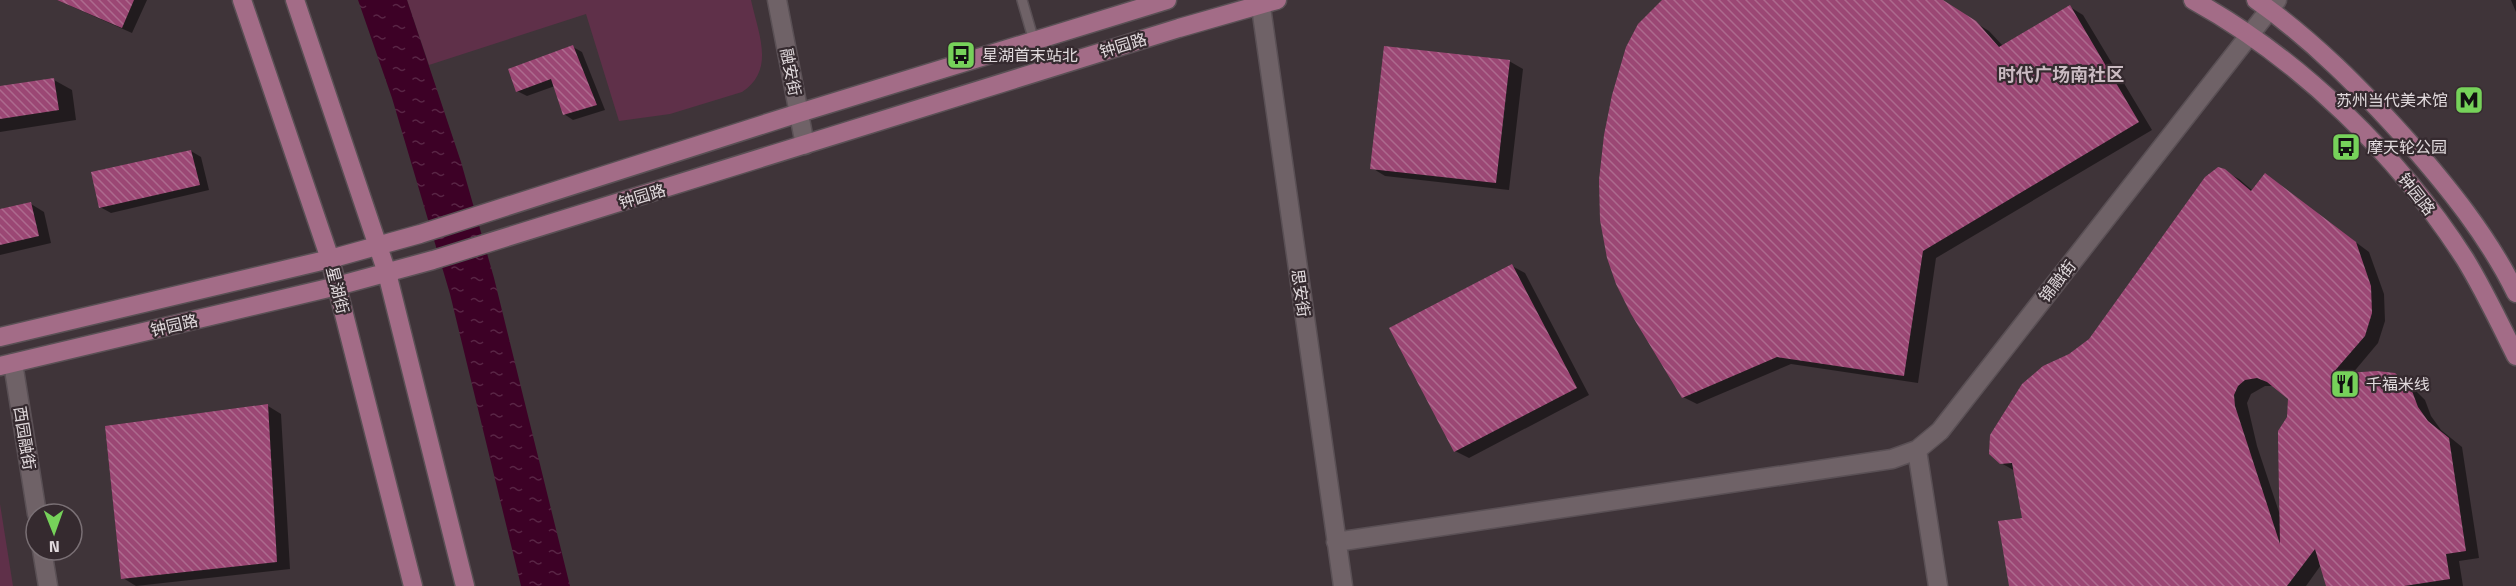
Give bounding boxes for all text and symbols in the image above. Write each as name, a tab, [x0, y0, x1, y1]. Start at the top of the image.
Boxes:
street label: 钟园路	[1097, 27, 1149, 63]
bus stop icon: 星湖首末站北	[945, 39, 977, 71]
place label: 星湖首末站北	[982, 43, 1078, 67]
street label: 融安街	[775, 46, 807, 98]
district label: 时代广场南社区	[1998, 61, 2124, 88]
metro station icon: 苏州当代美术馆	[2453, 84, 2485, 116]
place label: 苏州当代美术馆	[2336, 88, 2448, 112]
bus stop icon: 摩天轮公园	[2330, 131, 2362, 163]
place label: 摩天轮公园	[2367, 135, 2447, 159]
street label: 钟园路	[2393, 168, 2441, 220]
street label: 钟园路	[616, 178, 668, 214]
street label: 锦融街	[2033, 255, 2081, 307]
street label: 星湖街	[321, 264, 355, 316]
street label: 思安街	[1286, 268, 1316, 318]
street label: 钟园路	[148, 308, 200, 342]
restaurant icon: 千福米线	[2329, 368, 2361, 400]
place label: 千福米线	[2366, 372, 2430, 396]
street label: 西园融街	[8, 405, 42, 471]
north arrow	[24, 502, 84, 562]
text: N	[49, 535, 60, 559]

